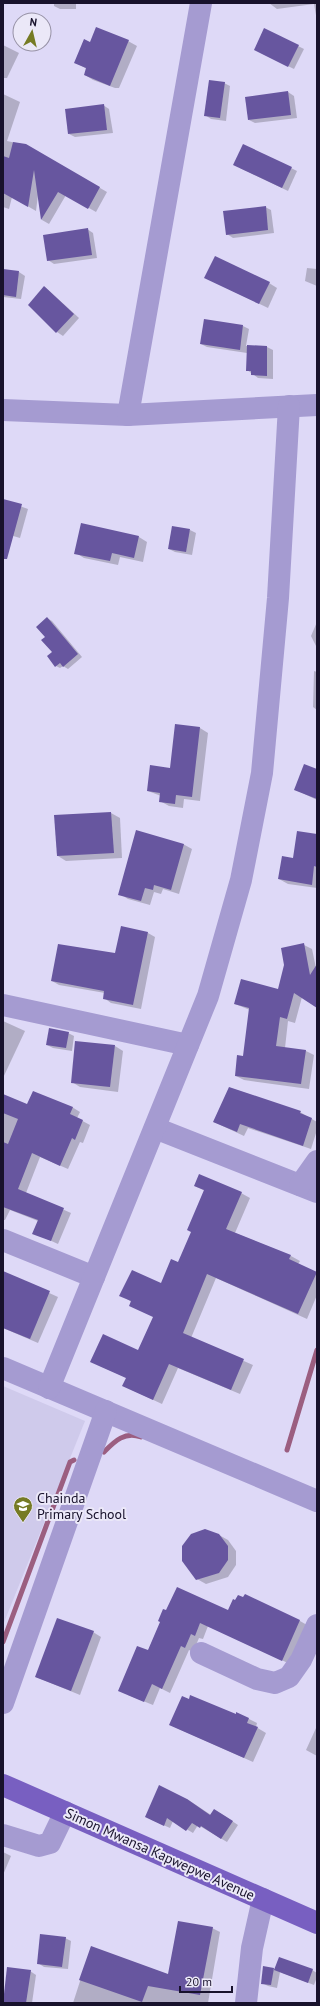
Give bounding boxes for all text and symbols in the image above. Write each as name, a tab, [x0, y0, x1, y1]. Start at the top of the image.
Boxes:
north arrow	[12, 12, 52, 52]
text: N	[29, 15, 38, 30]
place label: Chainda Primary School	[37, 1489, 126, 1523]
school or university icon: Chainda Primary School	[12, 1495, 34, 1523]
street label: Simon Mwansa Kapwepwe Avenue	[63, 1804, 257, 1904]
scale bar	[180, 1968, 232, 1994]
text: 20 m	[186, 1974, 212, 1989]

